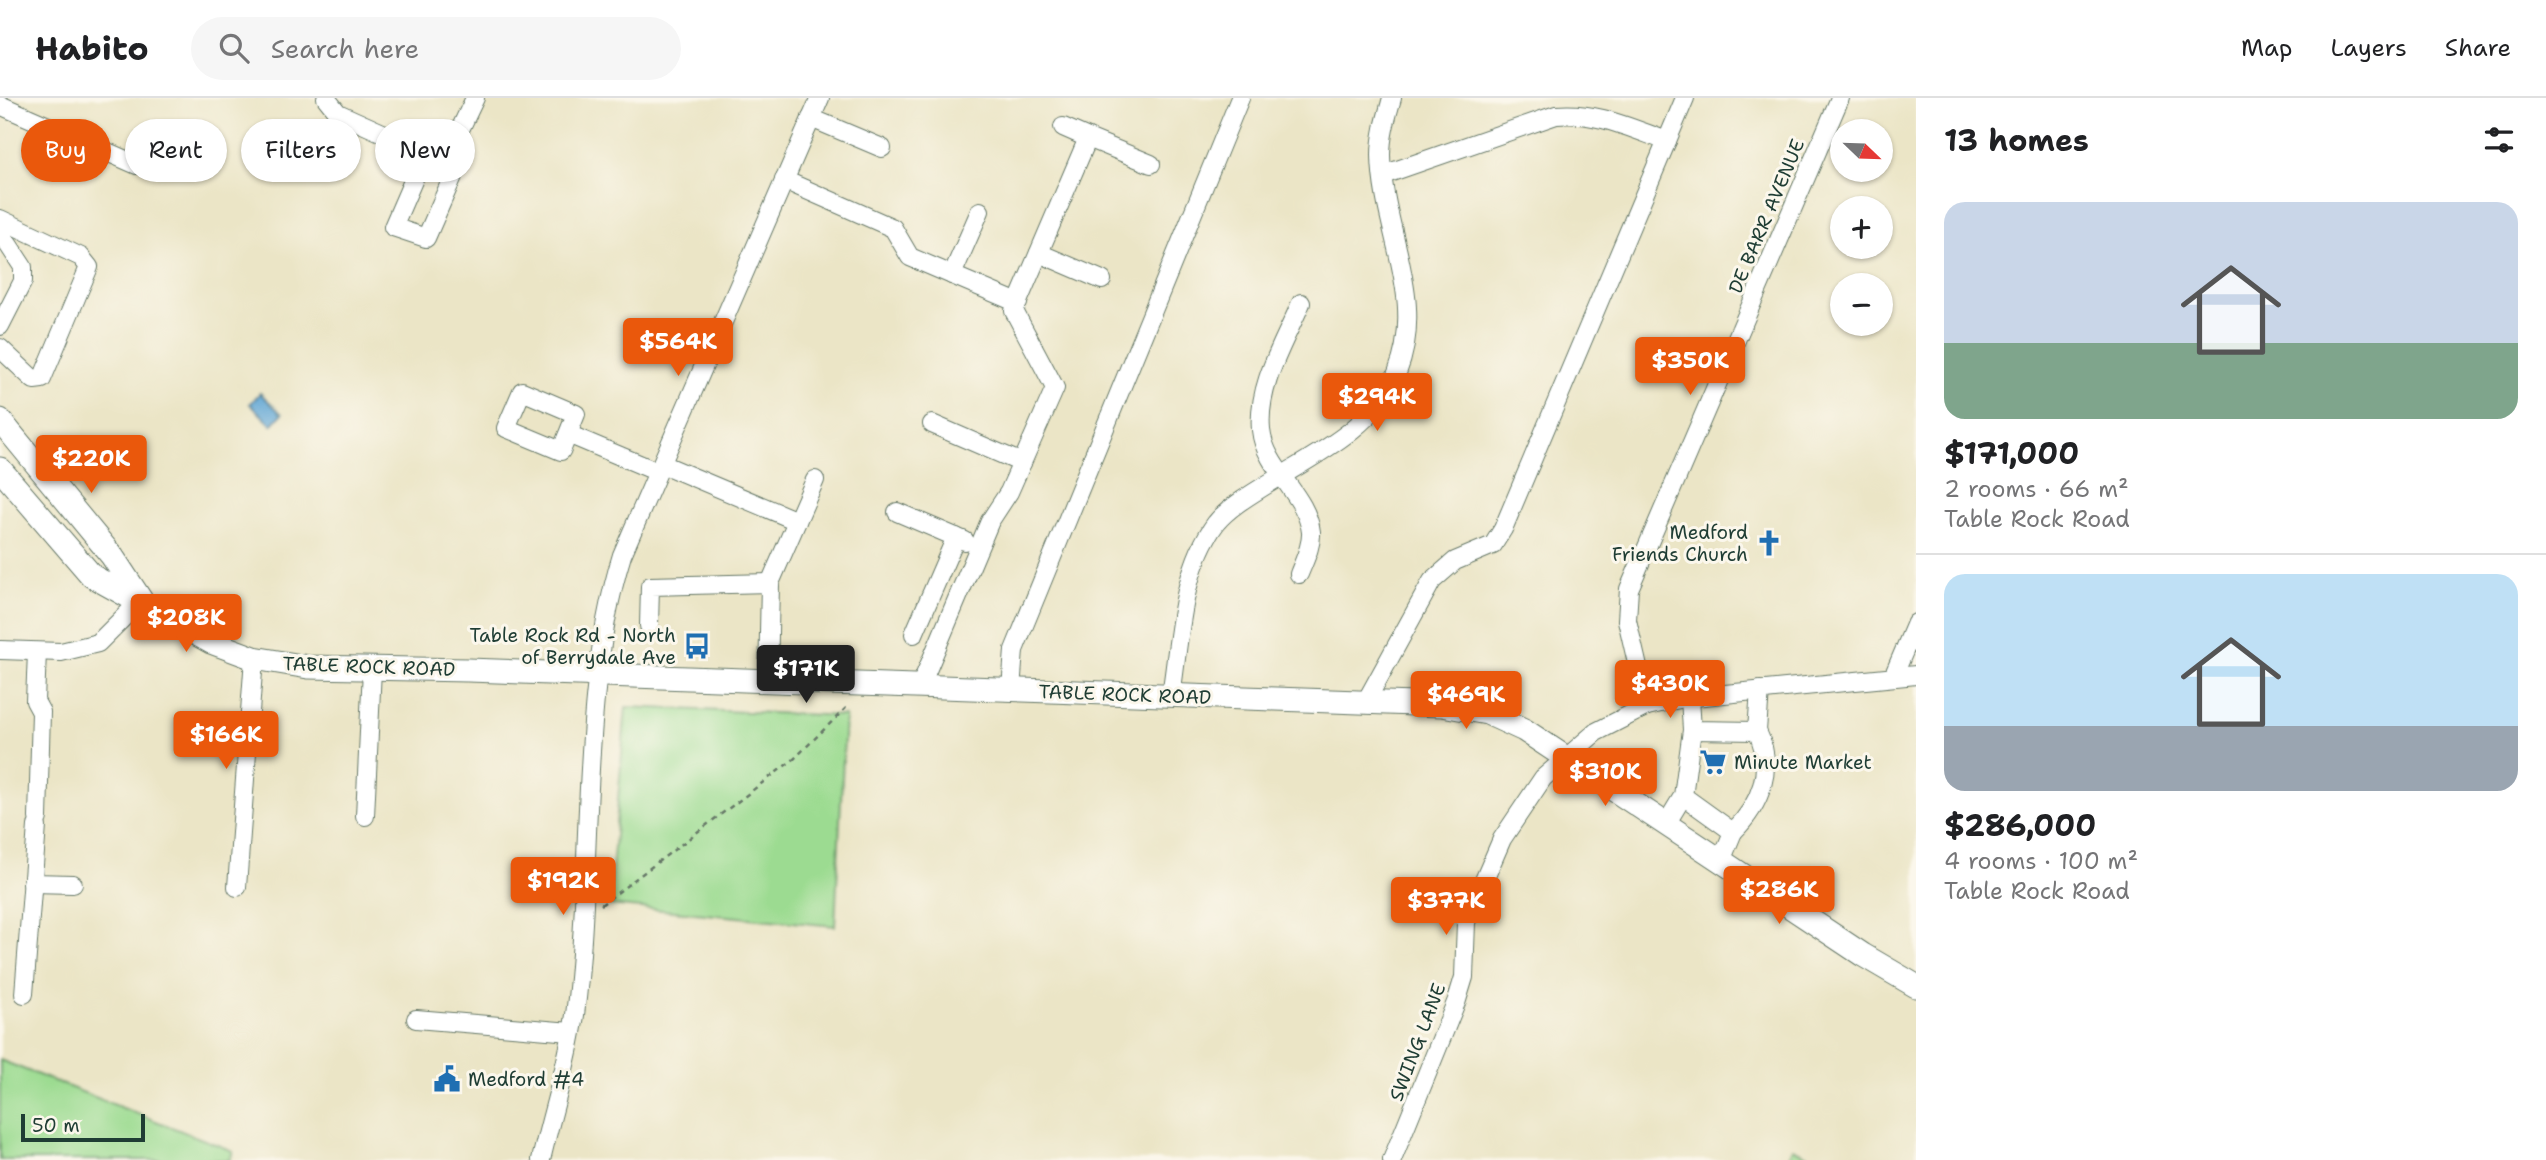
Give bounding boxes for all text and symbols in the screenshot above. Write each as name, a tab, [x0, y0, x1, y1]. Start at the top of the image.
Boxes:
search box	[191, 17, 681, 80]
text: Habito	[35, 26, 149, 71]
icon: search	[215, 29, 253, 67]
text: Search here	[271, 31, 419, 66]
text: Map	[2241, 32, 2292, 64]
text: Layers	[2330, 32, 2407, 64]
text: Share	[2445, 32, 2511, 64]
chip: Buy	[21, 119, 111, 182]
chip: Rent	[125, 119, 227, 182]
chip: Filters	[241, 119, 361, 182]
chip: New	[375, 119, 475, 182]
north arrow	[1830, 119, 1894, 182]
map controls	[1830, 119, 1893, 336]
text: 13 homes	[1944, 120, 2089, 161]
icon: filters	[2480, 121, 2518, 159]
street label: DE BARR AVENUE	[1723, 135, 1810, 297]
button: +	[1830, 196, 1893, 259]
icon: home	[2168, 247, 2294, 373]
button: −	[1830, 273, 1893, 336]
pin: $564K	[629, 318, 727, 378]
text: $564K	[639, 326, 717, 356]
pin: $350K	[1641, 338, 1739, 397]
text: $350K	[1651, 345, 1729, 375]
pin: $294K	[1328, 374, 1426, 433]
text: $294K	[1338, 381, 1416, 411]
text: $171,000	[1944, 433, 2079, 474]
pin: $220K	[42, 436, 140, 495]
text: $220K	[52, 443, 130, 473]
text: 2 rooms · 66 m²	[1944, 474, 2129, 504]
text: Table Rock Road	[1944, 504, 2130, 534]
place label: Medford Friends Church	[1612, 520, 1748, 567]
church icon: Medford Friends Church	[1754, 528, 1784, 558]
pin: $208K	[137, 594, 235, 654]
text: $208K	[147, 602, 225, 632]
icon: home	[2168, 619, 2294, 745]
place label: Table Rock Rd - North of Berrydale Ave	[470, 623, 676, 670]
bus stop icon: Table Rock Rd - North of Berrydale Ave	[682, 631, 712, 661]
pin: $171K	[757, 646, 855, 705]
street label: TABLE ROCK ROAD	[282, 651, 456, 682]
text: $171K	[773, 653, 839, 683]
pin: $430K	[1621, 660, 1719, 720]
text: $430K	[1631, 668, 1709, 698]
pin: $469K	[1417, 672, 1515, 731]
street label: TABLE ROCK ROAD	[1038, 679, 1212, 710]
text: $469K	[1427, 679, 1505, 709]
pin: $166K	[177, 712, 275, 771]
text: $166K	[190, 719, 263, 749]
supermarket icon: Minute Market	[1698, 747, 1728, 777]
pin: $310K	[1556, 748, 1654, 808]
place label: Minute Market	[1734, 750, 1872, 775]
text: $310K	[1569, 756, 1641, 786]
text: $286,000	[1944, 805, 2096, 846]
text: 4 rooms · 100 m²	[1944, 846, 2138, 876]
pin: $192K	[514, 858, 612, 917]
text: $192K	[527, 865, 599, 895]
pin: $286K	[1730, 866, 1828, 926]
text: $286K	[1739, 874, 1819, 904]
text: Table Rock Road	[1944, 876, 2130, 906]
pin: $377K	[1397, 878, 1495, 937]
text: $377K	[1407, 885, 1485, 915]
street label: SWING LANE	[1384, 980, 1451, 1105]
public building icon: Medford #4	[432, 1064, 462, 1094]
place label: Medford #4	[468, 1067, 584, 1092]
scale bar	[21, 1111, 145, 1143]
text: 50 m	[32, 1113, 80, 1138]

